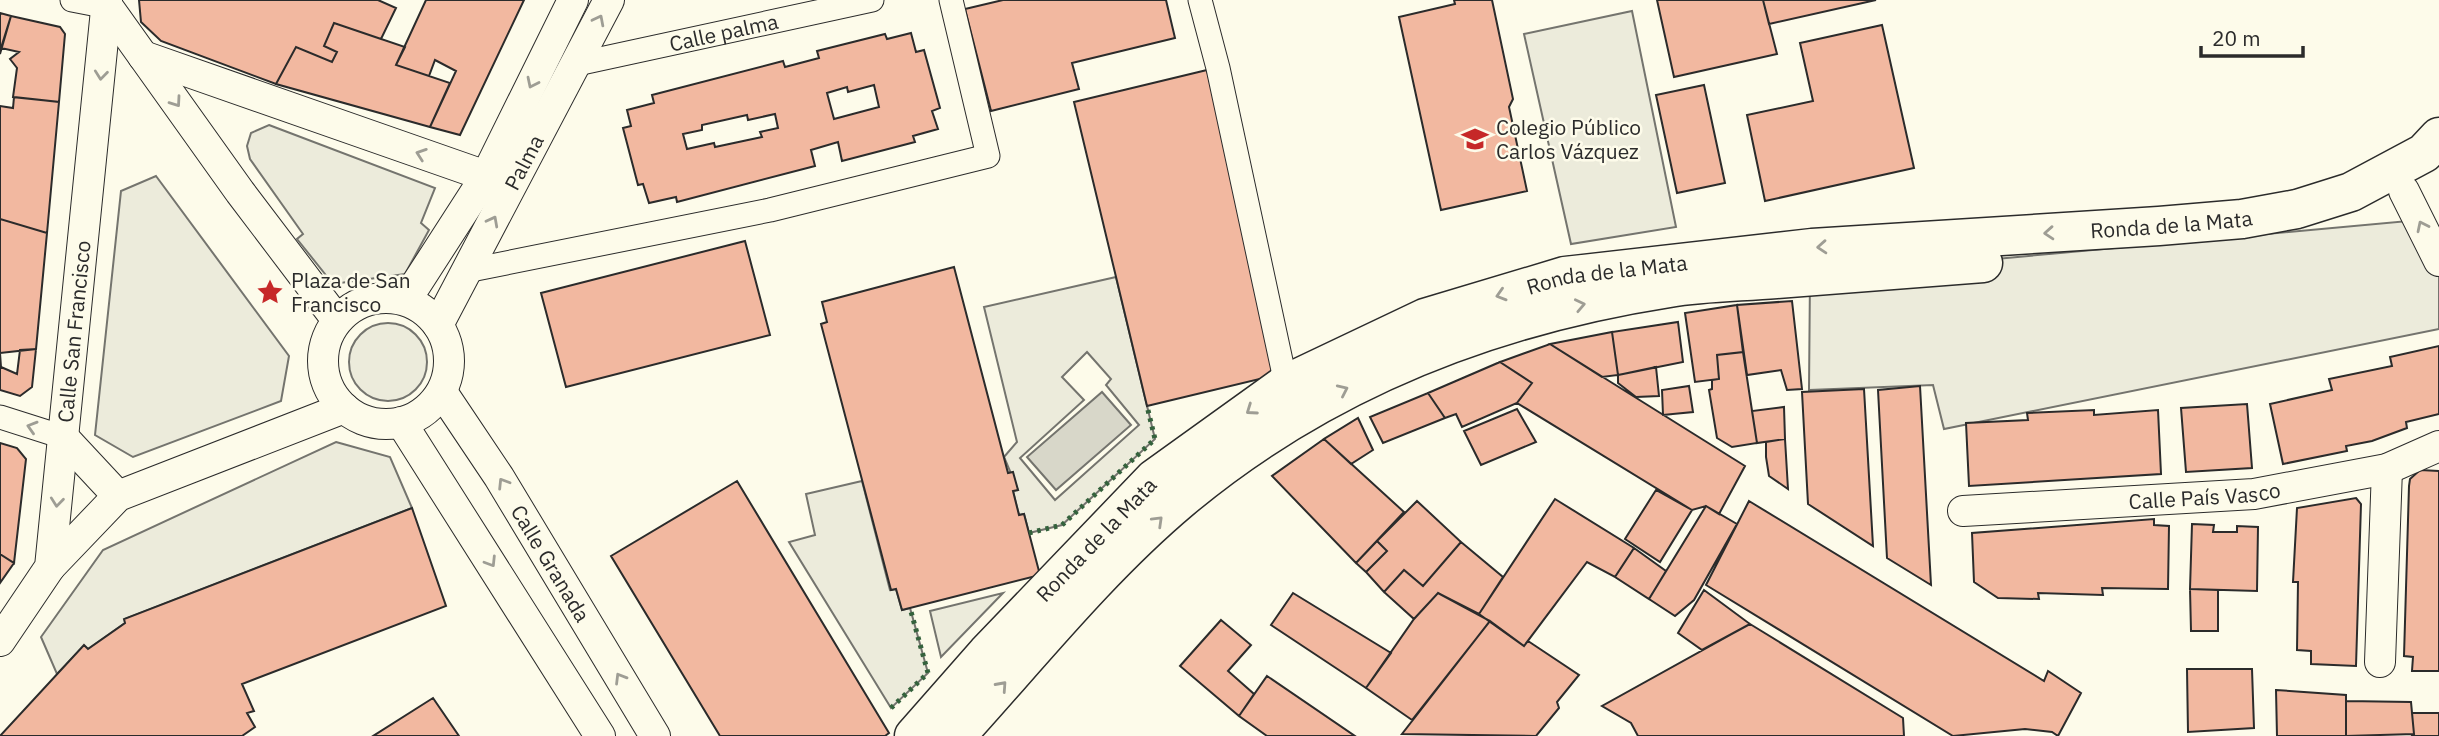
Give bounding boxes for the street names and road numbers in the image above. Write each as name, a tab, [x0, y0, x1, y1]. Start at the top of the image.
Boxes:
street label: Calle palma	[666, 7, 781, 58]
street label: Palma	[498, 130, 550, 195]
street label: Ronda de la Mata	[2089, 203, 2255, 244]
street label: Calle San Francisco	[51, 239, 97, 424]
street label: Ronda de la Mata	[1523, 248, 1689, 301]
street label: Ronda de la Mata	[1030, 471, 1162, 608]
street label: Calle País Vasco	[2128, 475, 2283, 515]
street label: Calle Granada	[505, 499, 597, 627]

